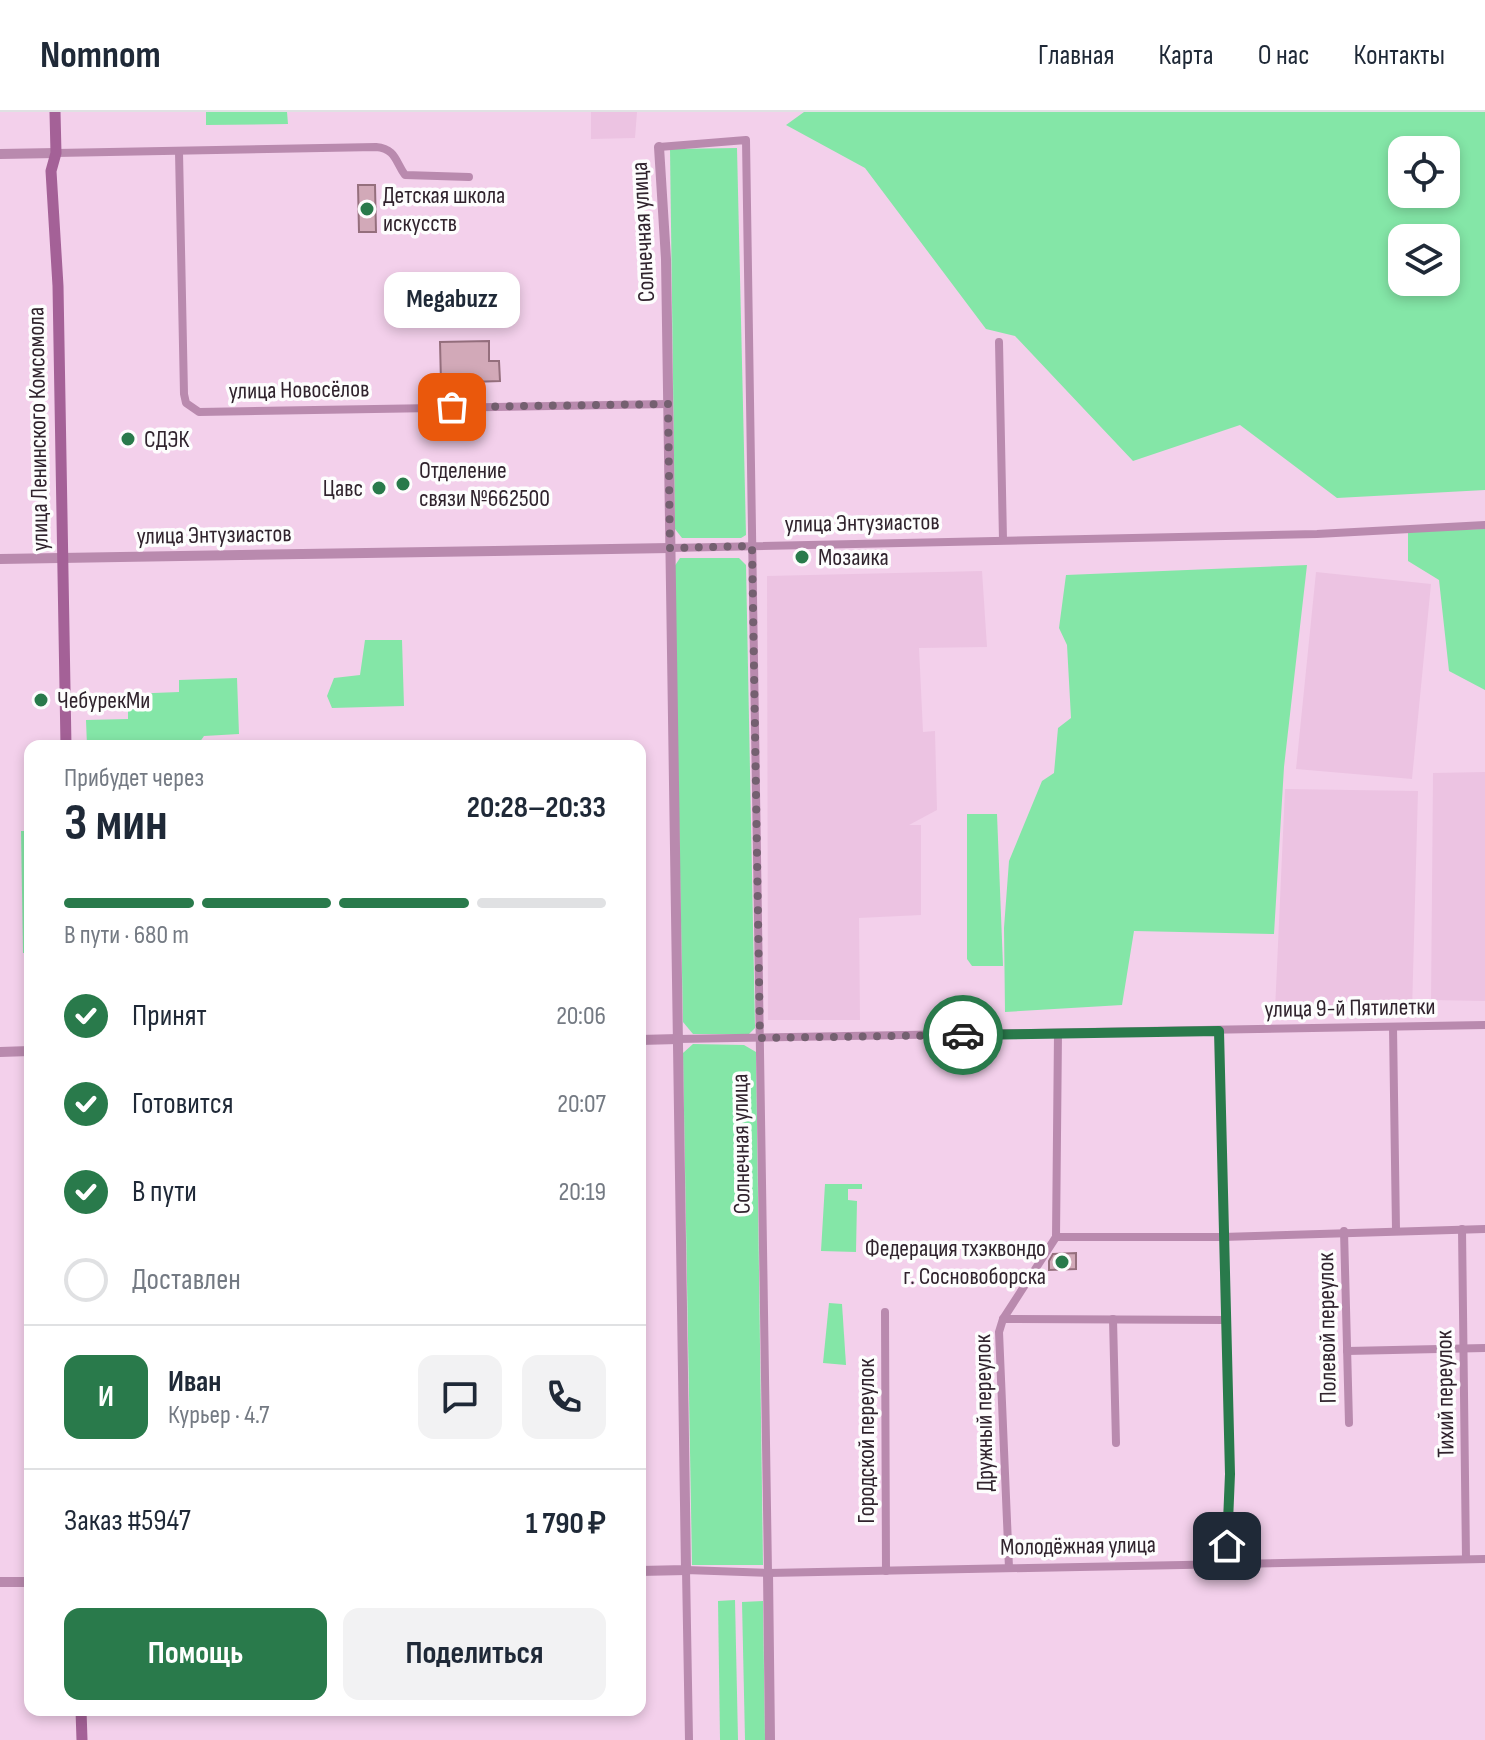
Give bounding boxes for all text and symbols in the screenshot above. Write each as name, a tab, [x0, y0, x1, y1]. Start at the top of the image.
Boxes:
text: Nomnom	[40, 33, 161, 78]
text: Главная	[1038, 39, 1114, 72]
text: Карта	[1158, 39, 1214, 72]
text: О нас	[1258, 39, 1310, 72]
text: Контакты	[1354, 39, 1445, 72]
map controls	[1388, 136, 1460, 296]
button: locate	[1388, 136, 1460, 208]
street label: Солнечная улица	[625, 161, 661, 303]
place label: Детская школа искусств	[383, 181, 505, 238]
marker: Детская школа искусств	[358, 200, 376, 218]
button: layers	[1388, 224, 1460, 296]
callout: Megabuzz	[384, 271, 520, 327]
text: Megabuzz	[406, 284, 498, 315]
street label: улица Ленинского Комсомола	[21, 307, 55, 551]
pin	[418, 373, 486, 441]
street label: улица Новосёлов	[228, 374, 370, 406]
icon: bag	[430, 385, 474, 429]
place label: СДЭК	[144, 425, 189, 454]
marker: СДЭК	[119, 430, 137, 448]
place label: Отделение связи №662500	[419, 456, 550, 513]
place label: Цавс	[323, 474, 363, 503]
marker: Отделение связи №662500	[394, 475, 412, 493]
marker: Цавс	[370, 479, 388, 497]
street label: улица Энтузиастов	[784, 507, 940, 539]
street label: улица Энтузиастов	[136, 519, 292, 551]
place label: Мозаика	[818, 543, 889, 572]
marker: Мозаика	[793, 548, 811, 566]
place label: ЧебурекМи	[57, 686, 150, 715]
marker: ЧебурекМи	[32, 691, 50, 709]
text: Прибудет через	[64, 763, 204, 794]
text: 20:28–20:33	[467, 790, 606, 826]
text: 3 мин	[64, 792, 168, 855]
text: В пути · 680 m	[64, 920, 189, 951]
street label: улица 9-й Пятилетки	[1264, 992, 1436, 1024]
icon: check	[64, 994, 108, 1038]
courier	[923, 995, 1003, 1075]
text: Принят	[132, 998, 207, 1034]
text: 20:06	[556, 1001, 606, 1032]
icon: car	[941, 1013, 985, 1057]
street label: Солнечная улица	[725, 1073, 757, 1215]
icon: check	[64, 1082, 108, 1126]
text: Готовится	[132, 1086, 233, 1122]
text: 20:07	[557, 1089, 606, 1120]
icon: check	[64, 1170, 108, 1214]
text: В пути	[132, 1174, 197, 1210]
text: 20:19	[558, 1177, 606, 1208]
place label: Федерация тхэквондо г. Сосновоборска	[865, 1234, 1046, 1291]
street label: Полевой переулок	[1311, 1251, 1343, 1404]
marker: Федерация тхэквондо г. Сосновоборска	[1053, 1253, 1071, 1271]
text: Доставлен	[132, 1262, 241, 1298]
street label: Тихий переулок	[1429, 1329, 1461, 1458]
street label: Дружный переулок	[968, 1333, 1000, 1492]
button: chat	[418, 1355, 502, 1439]
button: phone	[522, 1355, 606, 1439]
street label: Городской переулок	[852, 1358, 881, 1523]
text: Иван	[168, 1364, 221, 1400]
text: И	[98, 1379, 114, 1415]
text: Курьер · 4.7	[168, 1400, 270, 1431]
text: Заказ #5947	[64, 1503, 191, 1539]
text: 1 790 ₽	[526, 1506, 606, 1542]
pin	[1193, 1512, 1261, 1580]
icon: home	[1205, 1524, 1249, 1568]
street label: Молодёжная улица	[1000, 1530, 1156, 1562]
button: Помощь	[64, 1608, 327, 1700]
button: Поделиться	[343, 1608, 606, 1700]

